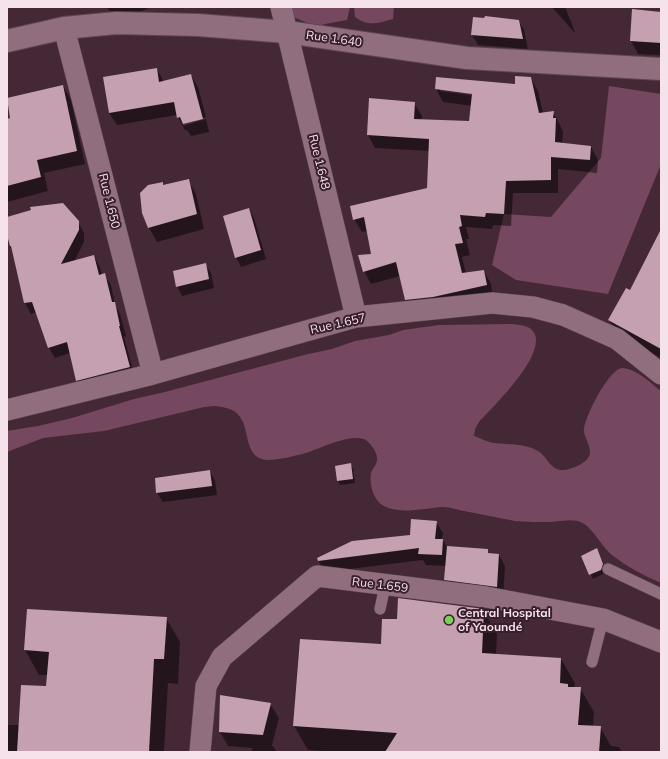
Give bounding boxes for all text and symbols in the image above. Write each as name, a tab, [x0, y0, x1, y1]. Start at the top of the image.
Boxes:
street label: Rue 1.640	[305, 28, 363, 50]
street label: Rue 1.648	[305, 133, 333, 191]
street label: Rue 1.650	[95, 172, 123, 230]
street label: Rue 1.657	[309, 311, 367, 337]
street label: Rue 1.659	[351, 574, 409, 596]
place label: Central Hospital of Yaoundé	[458, 606, 551, 634]
marker: Central Hospital of Yaoundé	[443, 614, 455, 626]

